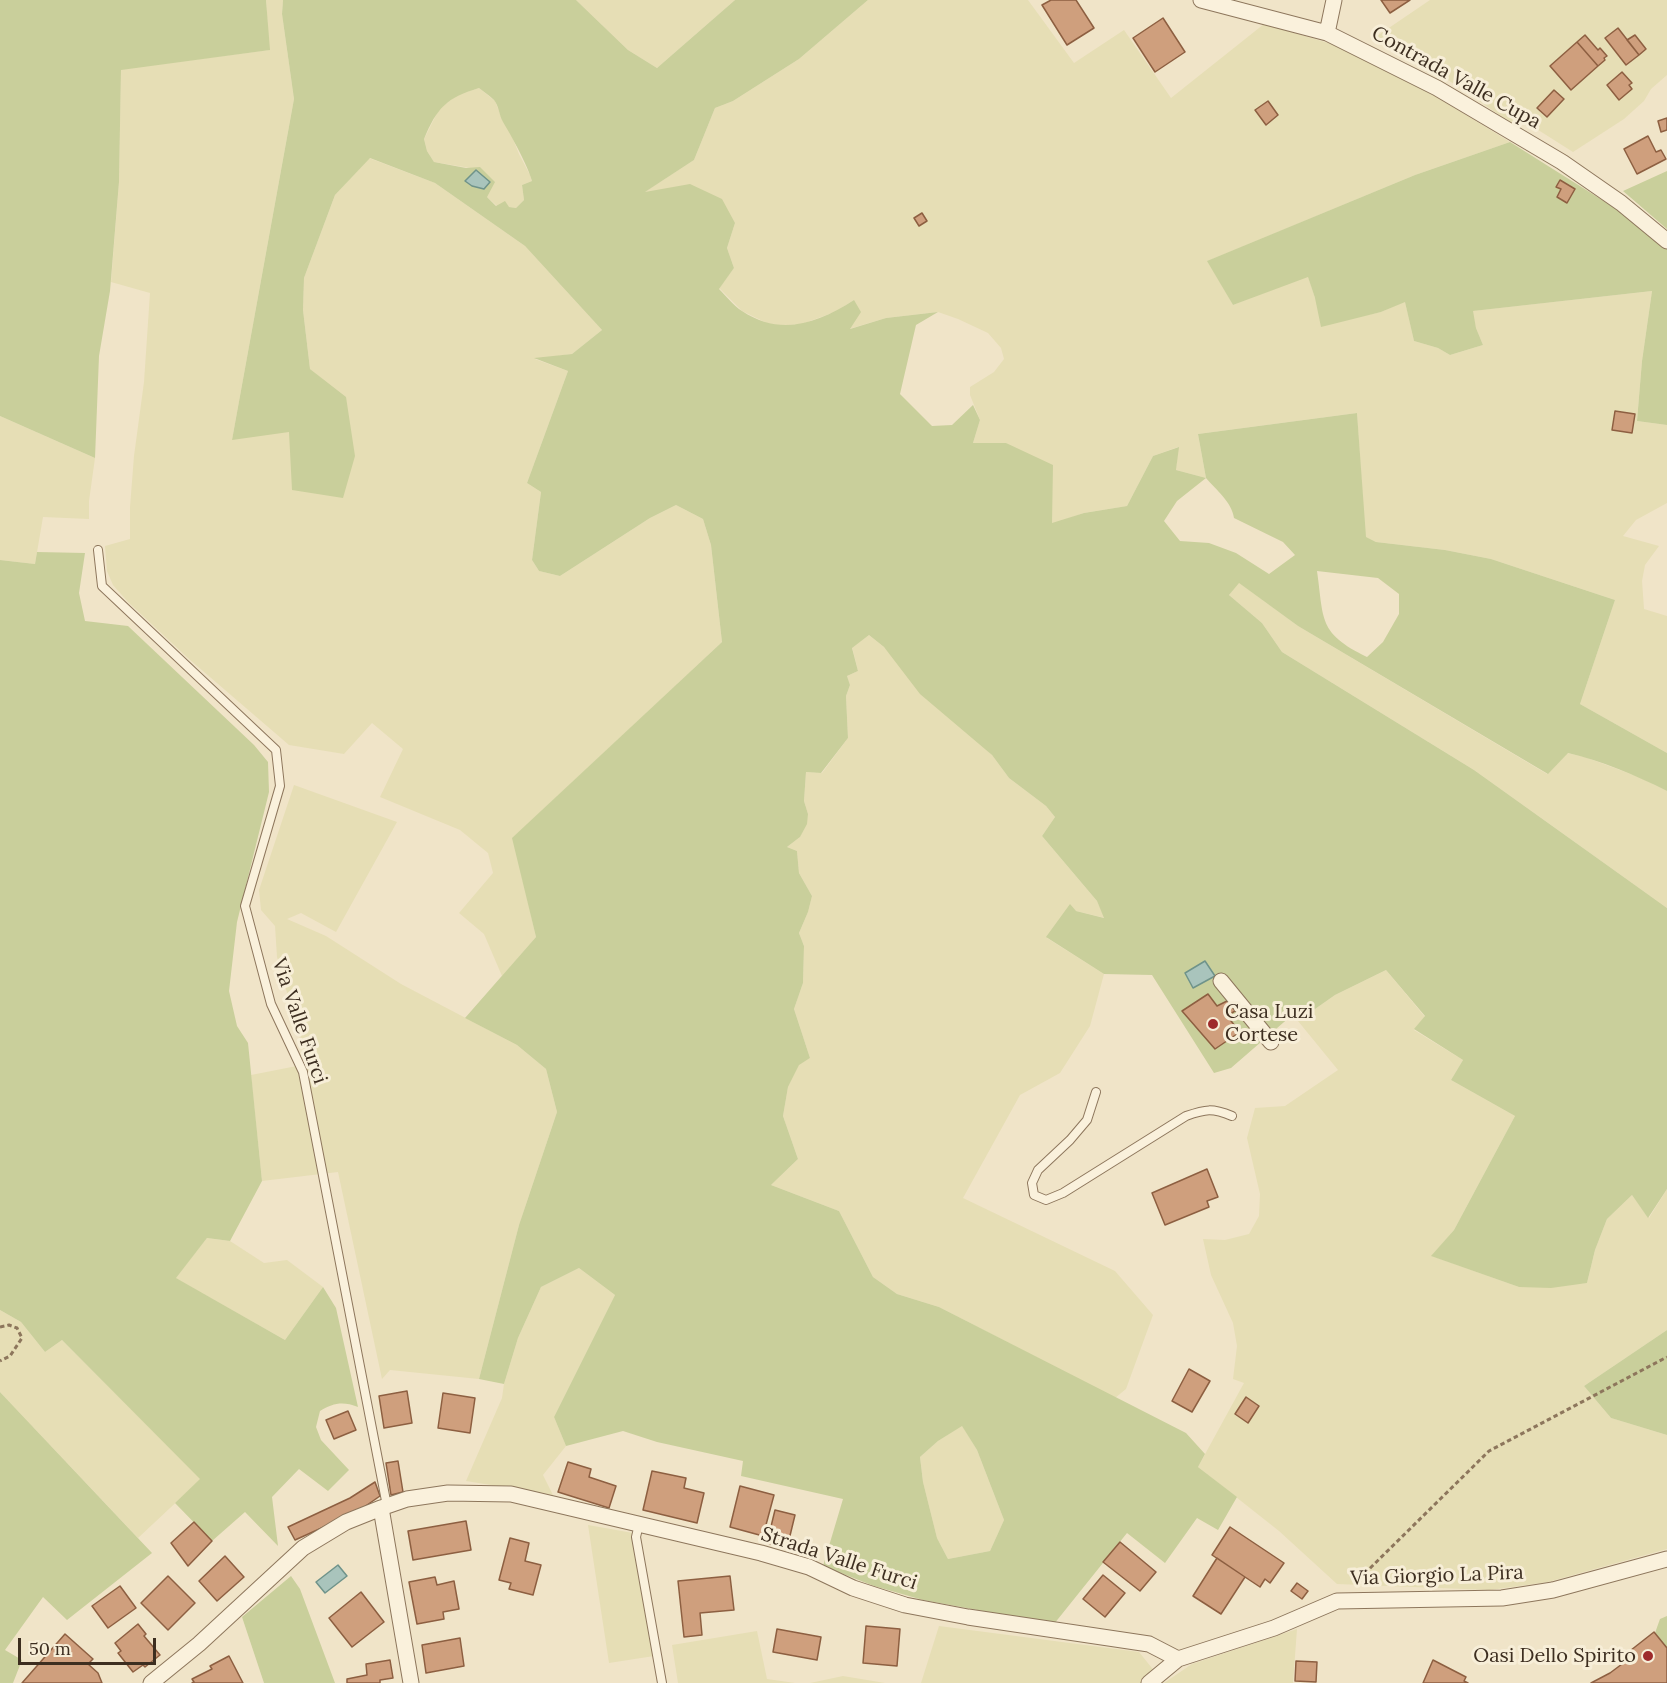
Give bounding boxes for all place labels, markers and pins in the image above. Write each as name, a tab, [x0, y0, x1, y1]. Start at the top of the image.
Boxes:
place label: Casa Luzi Cortese	[1225, 1000, 1313, 1047]
marker: Casa Luzi Cortese	[1206, 1017, 1220, 1031]
place label: Oasi Dello Spirito	[1473, 1644, 1636, 1668]
marker: Oasi Dello Spirito	[1641, 1649, 1655, 1663]

